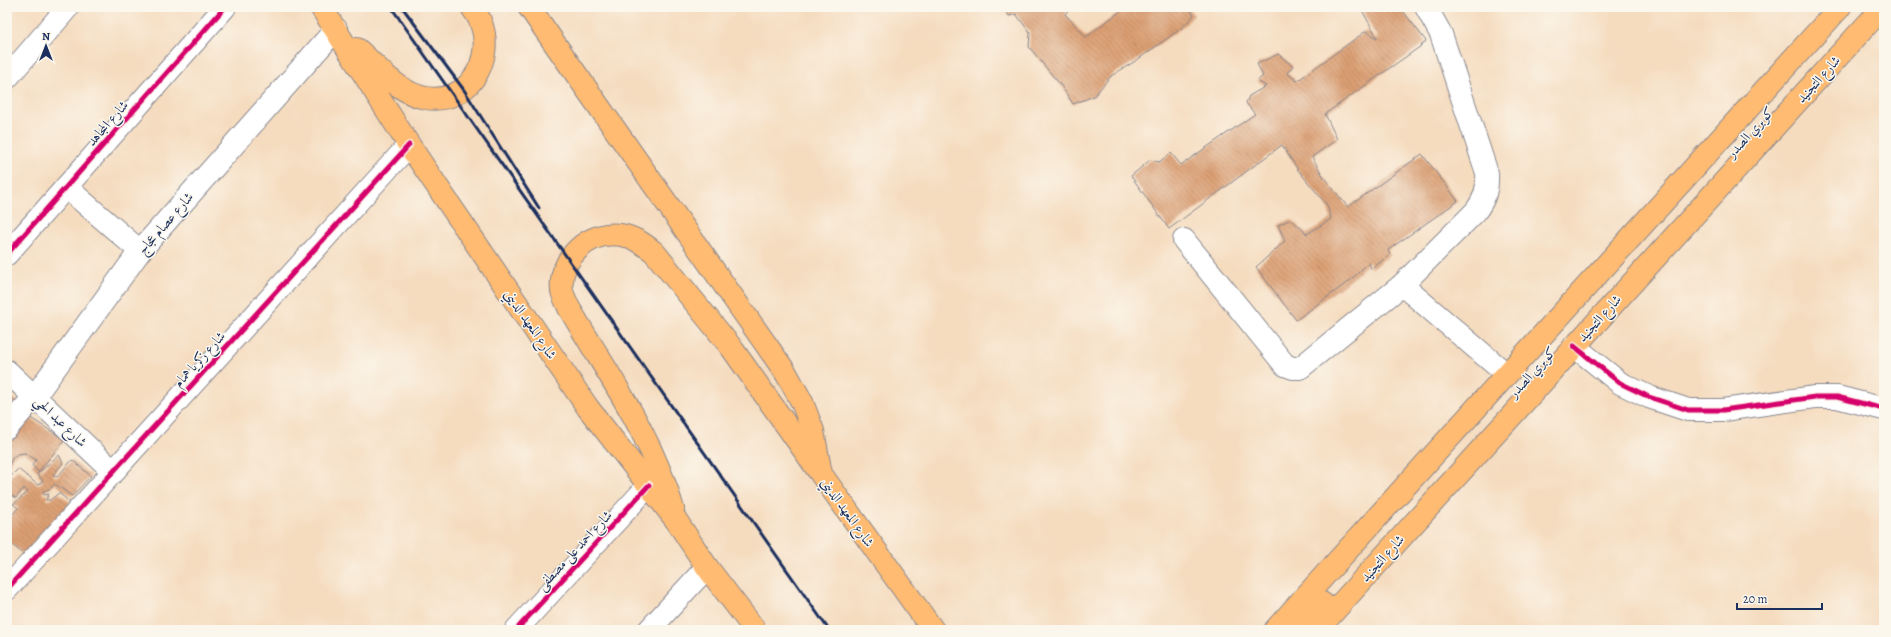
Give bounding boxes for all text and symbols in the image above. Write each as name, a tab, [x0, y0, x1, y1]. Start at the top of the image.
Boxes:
north arrow	[26, 26, 66, 66]
text: N	[42, 29, 50, 44]
street label: شارع التجنيد	[1792, 51, 1846, 109]
street label: شارع المجاهد	[82, 96, 134, 152]
street label: كوبري الصدر	[1721, 103, 1780, 165]
street label: شارع عصام عجاج	[133, 188, 200, 261]
street label: شارع المعهد الديني	[498, 285, 561, 365]
street label: شارع التجنيد	[1573, 290, 1627, 348]
street label: شارع زكريا همام	[169, 327, 232, 394]
street label: كوبري الصدر	[1503, 343, 1562, 405]
street label: شارع عبد الحي	[28, 391, 91, 454]
street label: شارع المعهد الديني	[814, 474, 879, 553]
street label: شارع احمد على مصطفى	[532, 506, 618, 596]
street label: شارع التجنيد	[1356, 530, 1410, 588]
scale bar	[1737, 585, 1822, 611]
text: 20 m	[1743, 591, 1767, 607]

